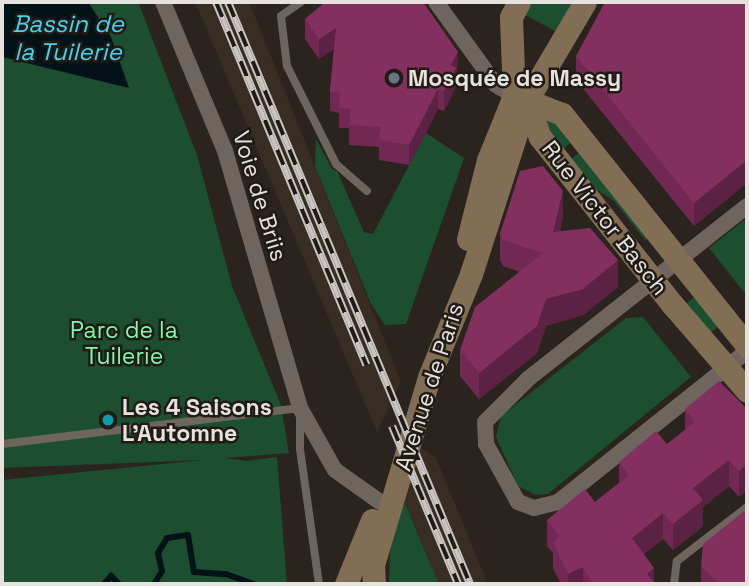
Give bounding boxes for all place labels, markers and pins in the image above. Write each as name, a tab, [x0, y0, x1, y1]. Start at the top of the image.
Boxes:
place label: Mosquée de Massy	[408, 64, 621, 92]
marker: Mosquée de Massy	[386, 70, 402, 86]
place label: Les 4 Saisons L’Automne	[122, 393, 272, 447]
marker: Les 4 Saisons L’Automne	[100, 412, 116, 428]

